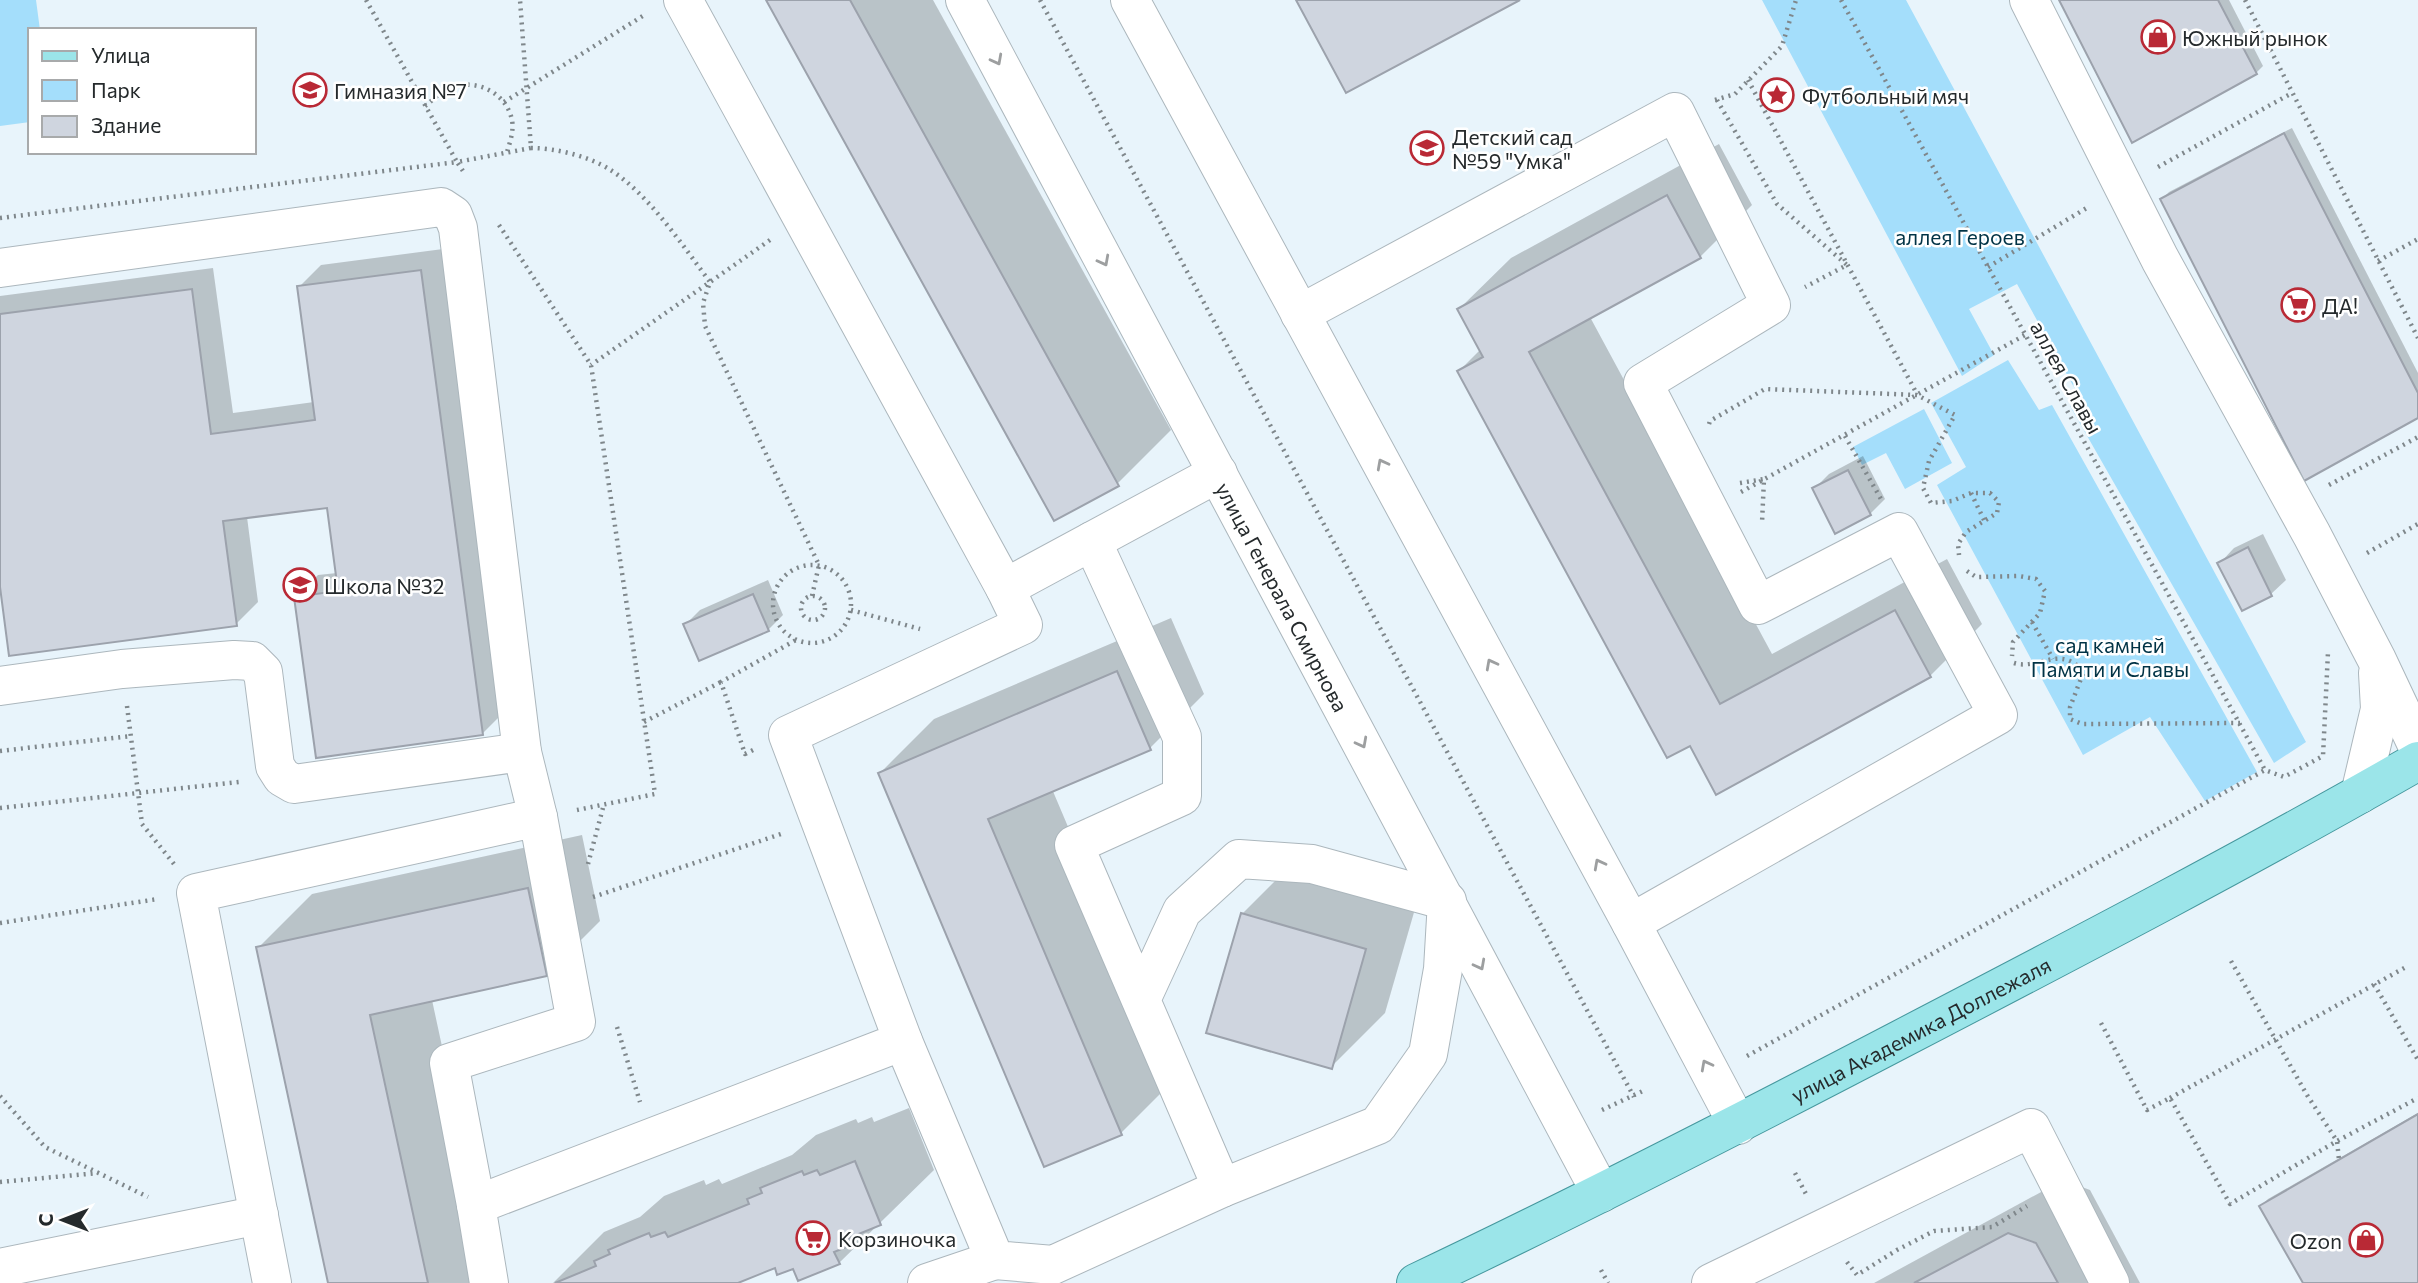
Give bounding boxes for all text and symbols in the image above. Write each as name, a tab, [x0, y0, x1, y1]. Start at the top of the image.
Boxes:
shop icon: Южный рынок	[2139, 18, 2177, 56]
place label: Южный рынок	[2182, 25, 2328, 50]
legend	[28, 28, 256, 154]
text: Улица	[91, 42, 150, 67]
one-way arrow	[989, 53, 1003, 65]
school or university icon: Гимназия №7	[291, 71, 329, 109]
place icon: Футбольный мяч	[1758, 76, 1796, 114]
text: Парк	[91, 77, 141, 102]
place label: Гимназия №7	[334, 78, 467, 103]
place label: Футбольный мяч	[1802, 83, 1969, 108]
text: Здание	[91, 112, 161, 137]
place label: Детский сад №59 "Умка"	[1452, 124, 1573, 173]
school or university icon: Детский сад №59 "Умка"	[1408, 129, 1446, 167]
park label: аллея Героев	[1895, 224, 2025, 249]
one-way arrow	[1096, 254, 1110, 266]
supermarket icon: ДА!	[2279, 286, 2317, 324]
place label: ДА!	[2322, 293, 2358, 318]
street label: аллея Славы	[2026, 316, 2108, 438]
one-way arrow	[1377, 459, 1390, 471]
street label: улица Генерала Смирнова	[1212, 478, 1354, 716]
school or university icon: Школа №32	[281, 566, 319, 604]
place label: Школа №32	[324, 573, 444, 598]
park label: сад камней Памяти и Славы	[2031, 632, 2189, 681]
one-way arrow	[1485, 659, 1499, 671]
one-way arrow	[1353, 735, 1367, 748]
one-way arrow	[1594, 859, 1607, 871]
street label: улица Академика Доллежаля	[1786, 951, 2055, 1107]
one-way arrow	[1472, 958, 1486, 970]
one-way arrow	[1701, 1059, 1714, 1072]
north arrow	[28, 1185, 98, 1255]
text: С	[34, 1214, 57, 1227]
supermarket icon: Корзиночка	[794, 1219, 832, 1257]
shop icon: Ozon	[2347, 1221, 2385, 1259]
place label: Корзиночка	[838, 1226, 956, 1251]
place label: Ozon	[2290, 1228, 2342, 1253]

